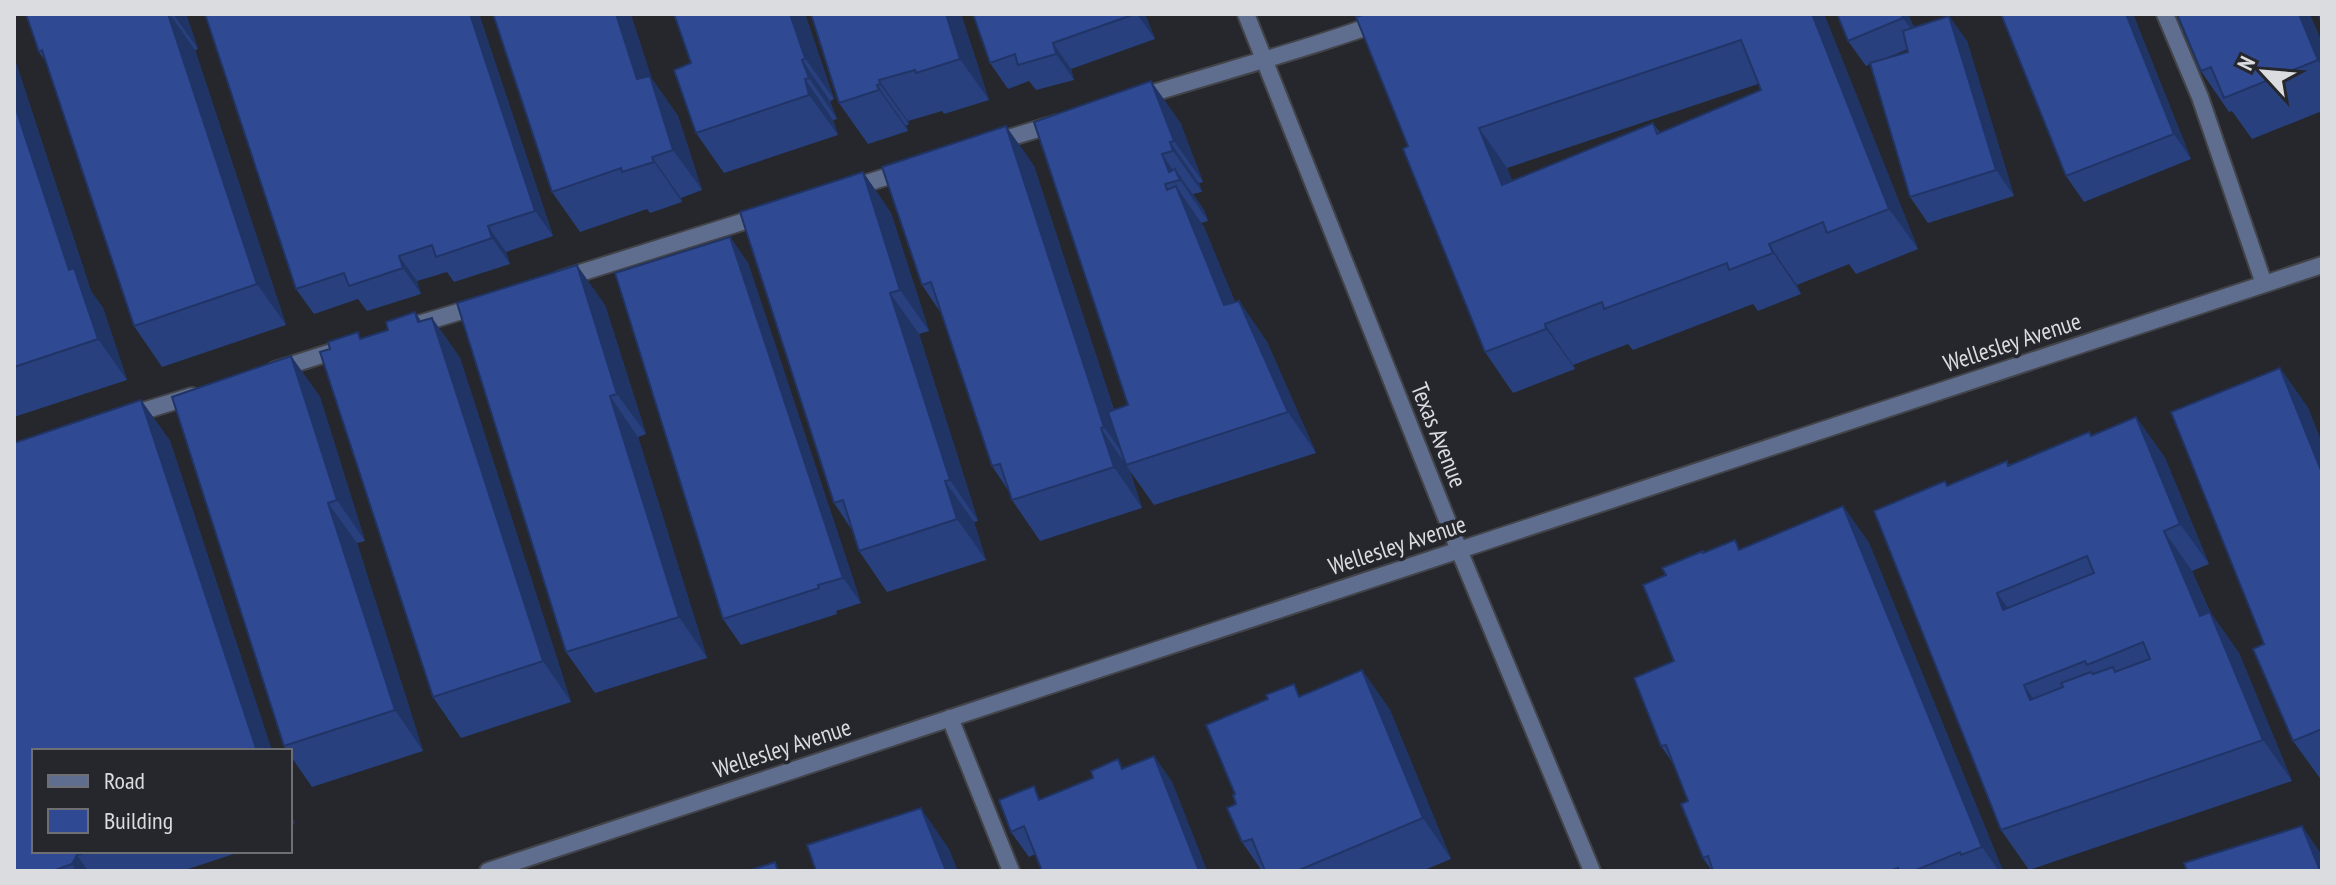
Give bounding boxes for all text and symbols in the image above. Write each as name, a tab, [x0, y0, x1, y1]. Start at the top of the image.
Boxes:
north arrow	[2224, 32, 2304, 112]
text: N	[2231, 52, 2261, 75]
street label: Wellesley Avenue	[1939, 305, 2085, 379]
street label: Texas Avenue	[1404, 378, 1474, 492]
street label: Wellesley Avenue	[1324, 508, 1470, 582]
street label: Wellesley Avenue	[709, 711, 855, 785]
legend	[32, 749, 292, 853]
text: Road	[104, 765, 145, 796]
text: Building	[104, 805, 173, 836]

